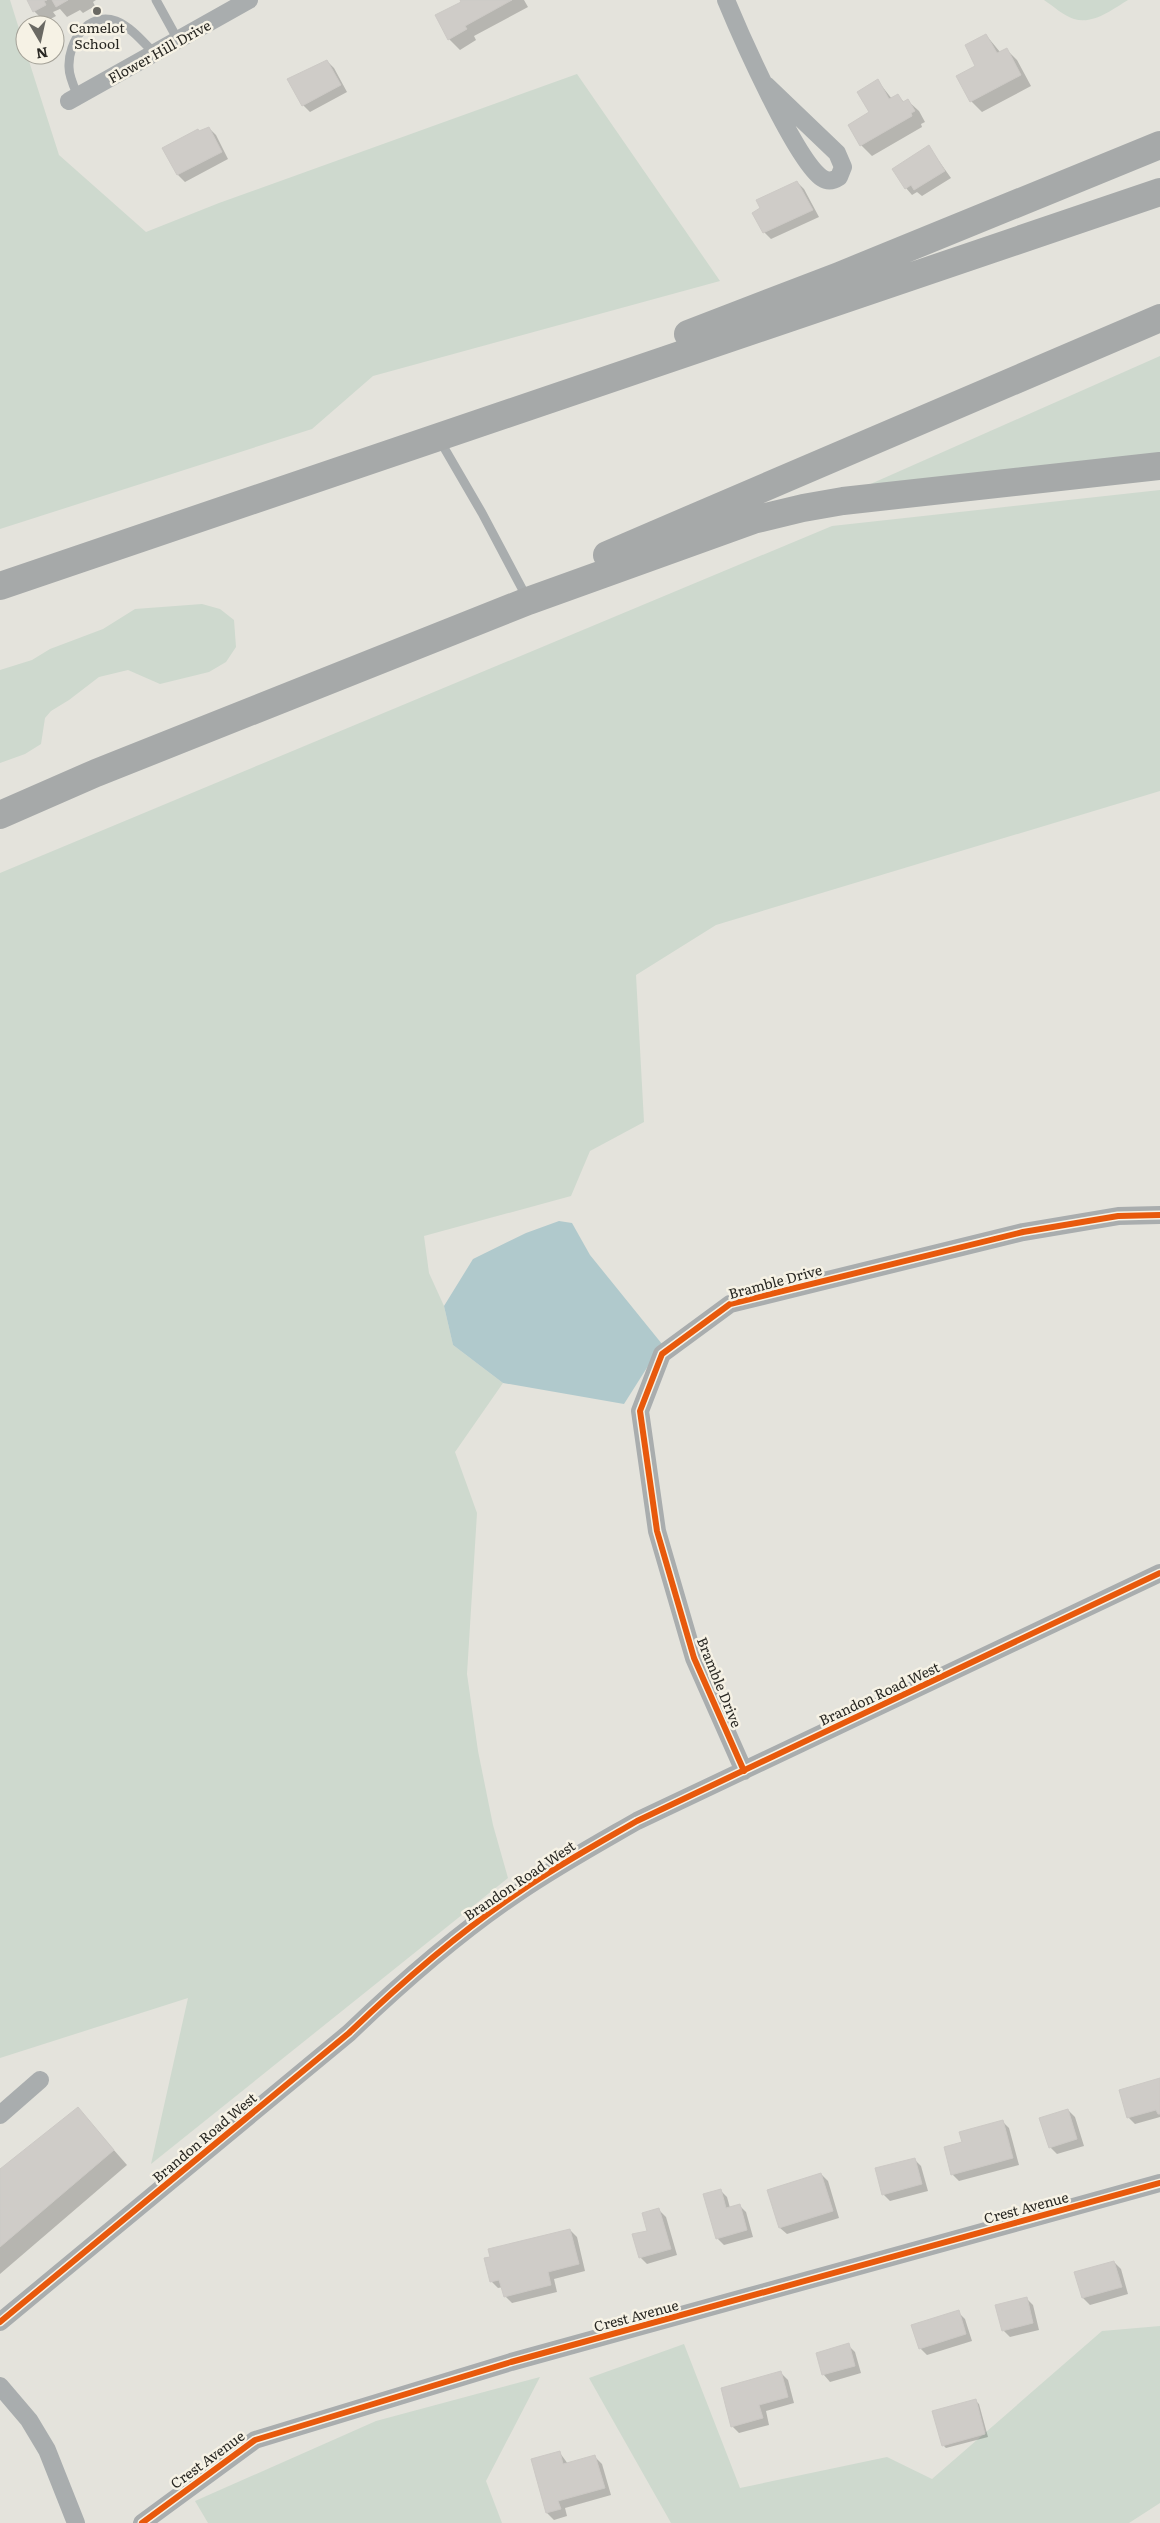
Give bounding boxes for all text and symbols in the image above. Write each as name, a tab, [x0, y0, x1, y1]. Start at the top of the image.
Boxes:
marker: Camelot School	[91, 5, 103, 17]
street label: Flower Hill Drive	[104, 14, 214, 88]
north arrow	[15, 15, 65, 65]
place label: Camelot School	[69, 17, 125, 53]
text: N	[35, 43, 50, 65]
street label: Bramble Drive	[726, 1259, 824, 1303]
street label: Bramble Drive	[693, 1634, 747, 1730]
street label: Brandon Road West	[816, 1656, 943, 1730]
street label: Brandon Road West	[459, 1835, 579, 1925]
street label: Brandon Road West	[148, 2087, 261, 2187]
street label: Crest Avenue	[981, 2186, 1071, 2228]
street label: Crest Avenue	[591, 2294, 681, 2336]
street label: Crest Avenue	[166, 2425, 248, 2493]

